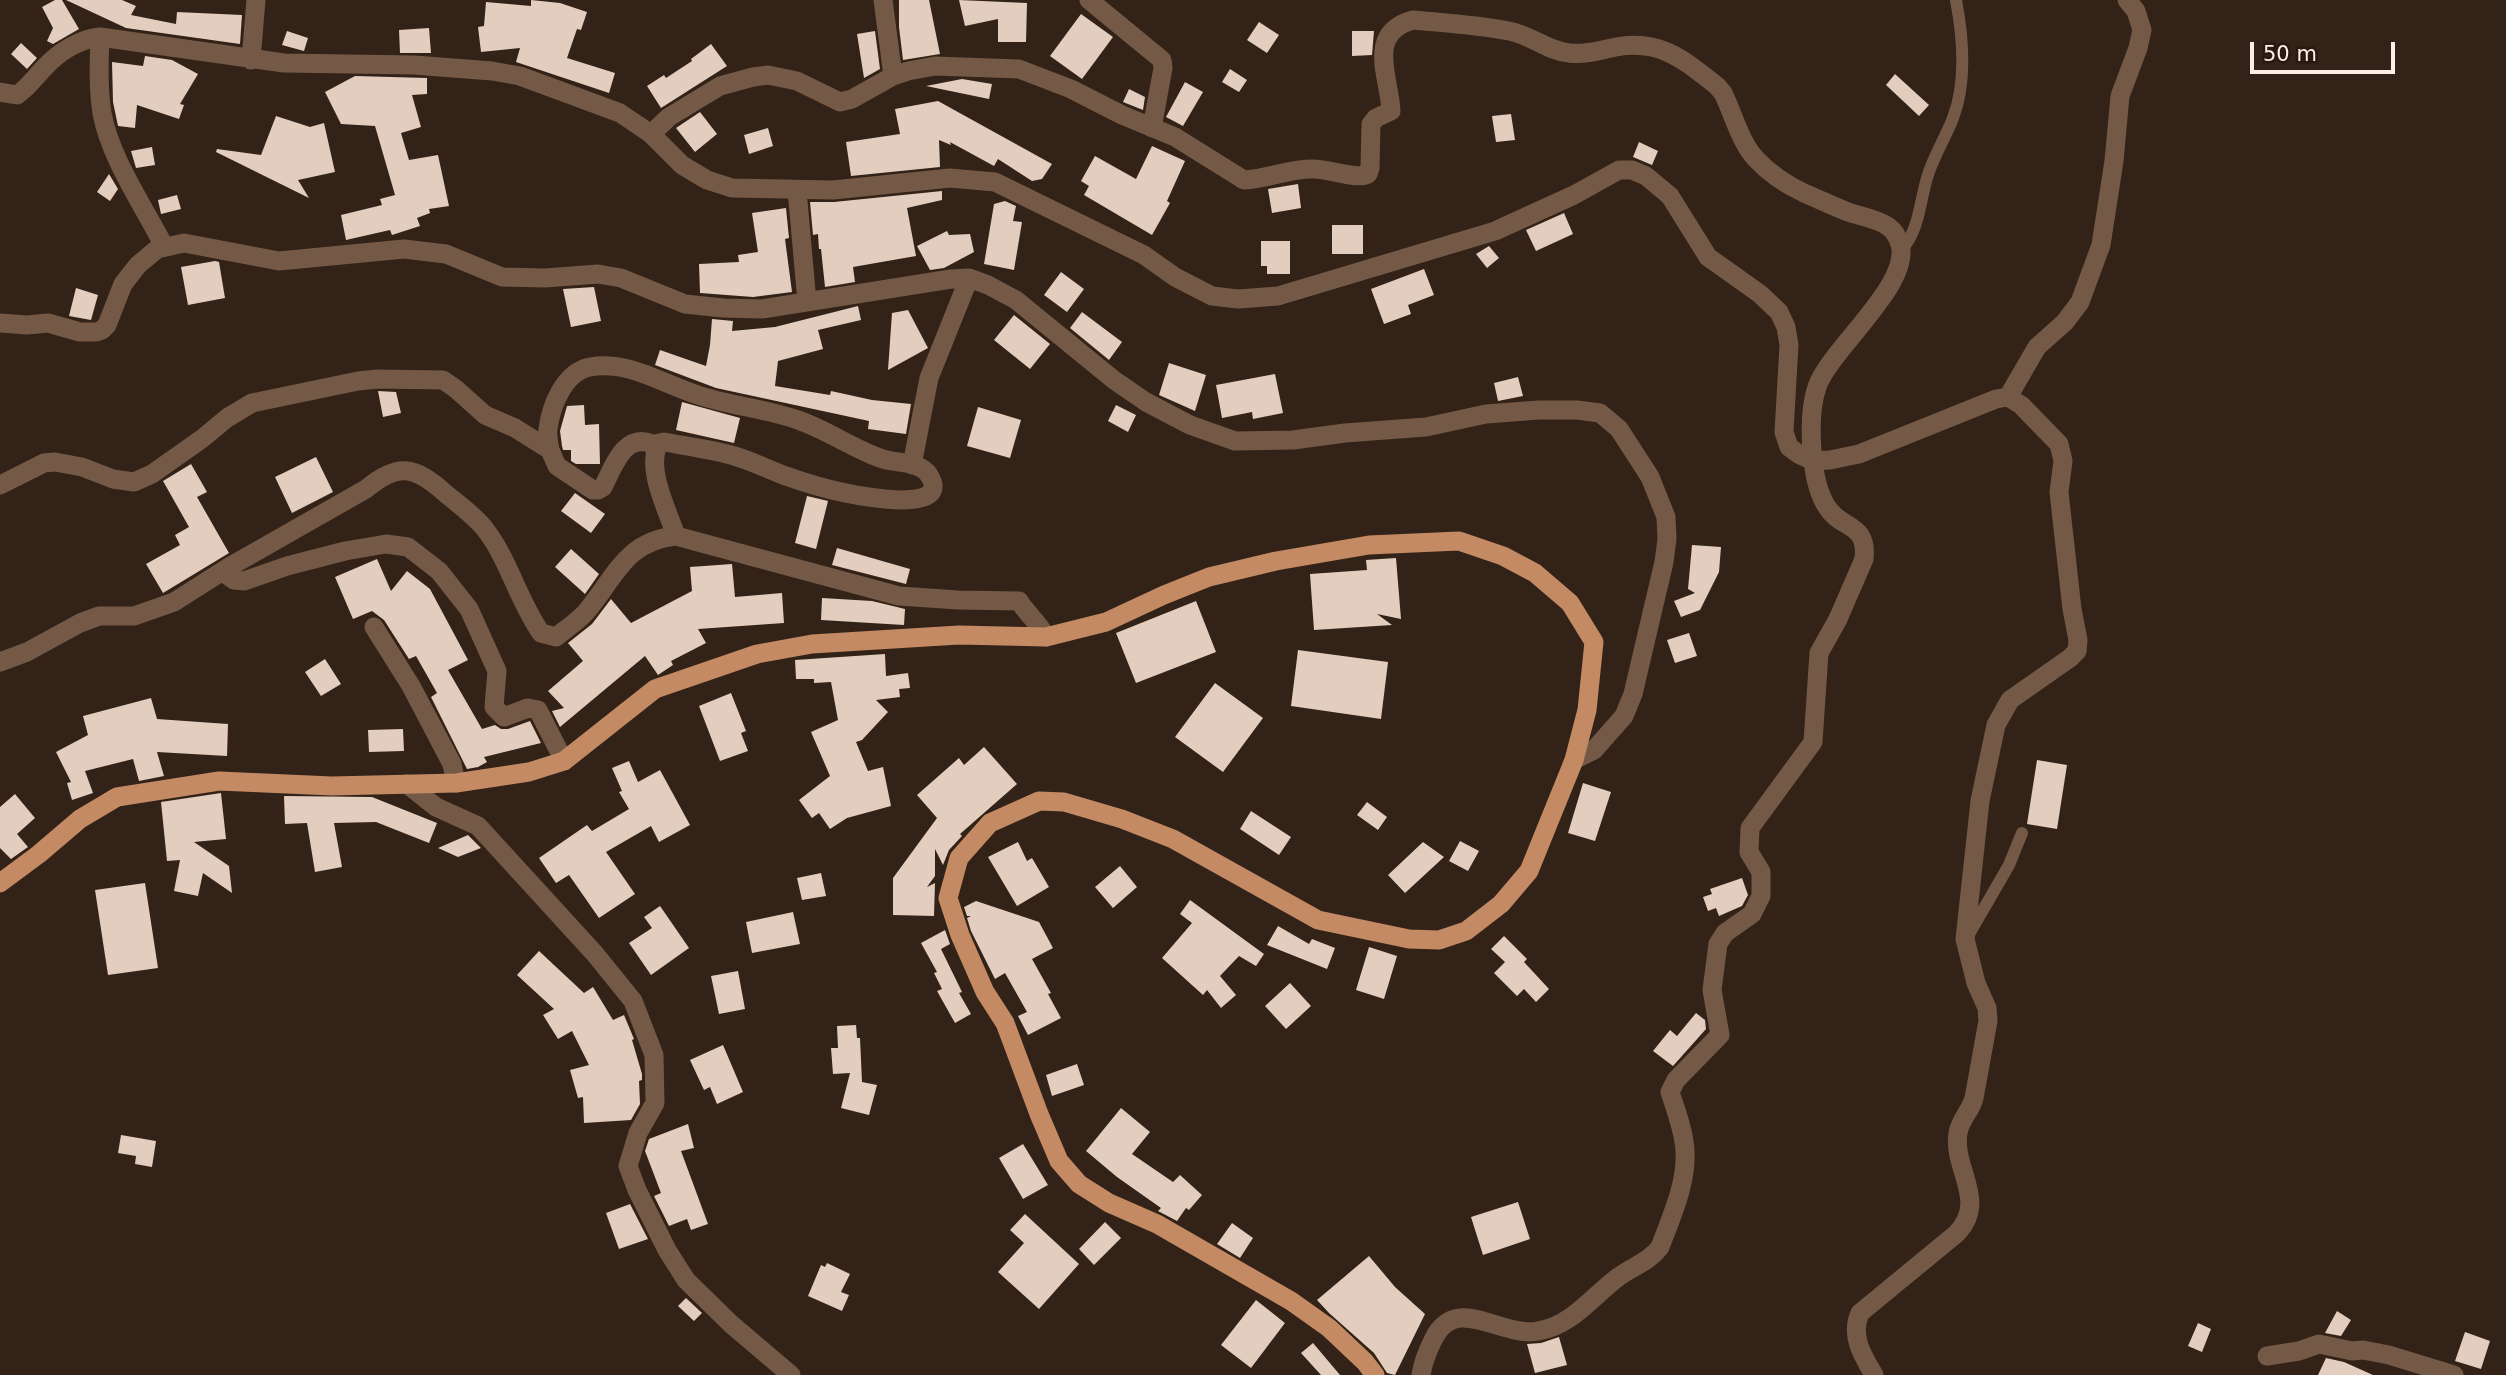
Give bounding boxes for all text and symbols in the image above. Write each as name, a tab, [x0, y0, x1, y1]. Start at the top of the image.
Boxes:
scale bar	[2254, 28, 2399, 72]
text: 50 m	[2263, 42, 2317, 66]

